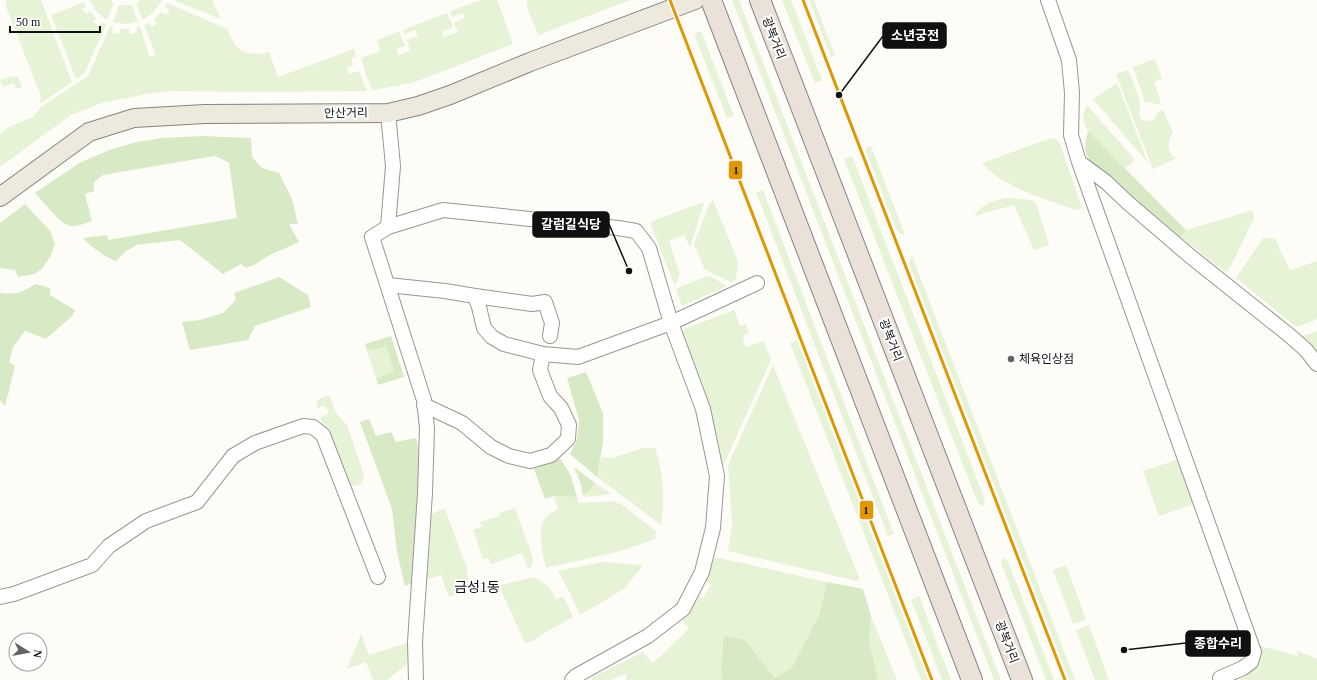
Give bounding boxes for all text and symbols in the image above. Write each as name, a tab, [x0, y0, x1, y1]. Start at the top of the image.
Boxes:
scale bar	[10, 8, 100, 34]
text: 50 m	[16, 15, 41, 29]
street label: 광복거리	[760, 15, 788, 61]
callout: 소년궁전	[883, 23, 946, 48]
text: 소년궁전	[891, 28, 939, 43]
street label: 안산거리	[324, 106, 368, 120]
line badge: 1	[728, 160, 743, 180]
text: 1	[733, 164, 739, 176]
callout: 갈럼길식당	[533, 212, 609, 237]
text: 갈럼길식당	[541, 217, 601, 232]
street label: 광복거리	[877, 317, 905, 363]
place label: 체육인상점	[1019, 352, 1074, 366]
marker: 체육인상점	[1006, 354, 1016, 364]
line badge: 1	[859, 500, 874, 520]
text: 1	[863, 504, 869, 516]
district label: 금성1동	[454, 580, 500, 595]
street label: 광복거리	[993, 619, 1021, 665]
callout: 종합수리	[1186, 631, 1250, 656]
north arrow	[8, 632, 48, 672]
text: 종합수리	[1194, 636, 1242, 651]
text: N	[31, 649, 44, 659]

